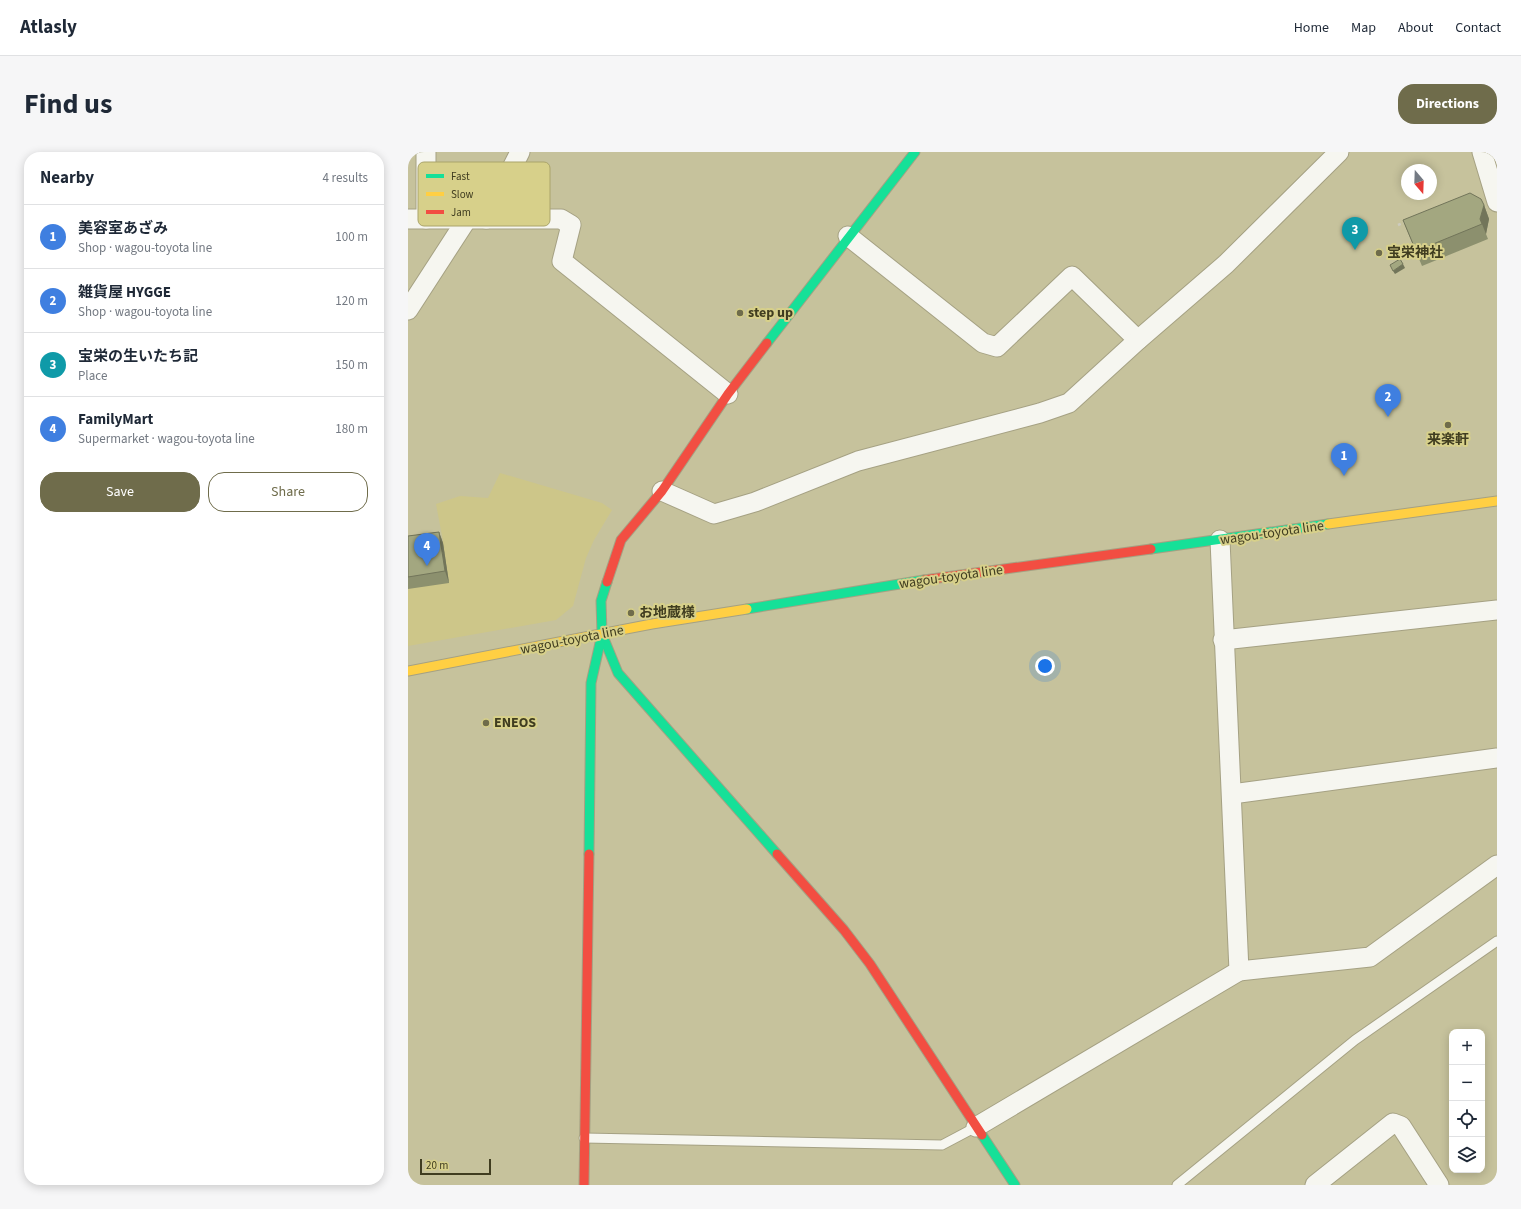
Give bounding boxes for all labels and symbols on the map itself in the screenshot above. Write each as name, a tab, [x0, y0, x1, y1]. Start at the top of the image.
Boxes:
legend	[418, 162, 550, 226]
north arrow	[1401, 164, 1437, 200]
text: Fast	[451, 169, 470, 184]
text: Slow	[451, 187, 474, 202]
text: Jam	[451, 205, 471, 220]
pin: 3	[1342, 217, 1368, 250]
place label: 宝栄神社	[1387, 243, 1443, 263]
marker: 宝栄神社	[1374, 248, 1384, 258]
place label: step up	[748, 303, 793, 323]
marker: step up	[735, 308, 745, 318]
pin: 2	[1375, 384, 1401, 417]
marker: 来楽軒	[1443, 420, 1453, 430]
place label: 来楽軒	[1427, 430, 1469, 450]
pin: 1	[1331, 443, 1357, 476]
street label: wagou-toyota line	[1219, 516, 1325, 550]
pin: 4	[414, 533, 440, 566]
street label: wagou-toyota line	[898, 560, 1004, 594]
place label: お地蔵様	[639, 603, 695, 623]
marker: お地蔵様	[626, 608, 636, 618]
street label: wagou-toyota line	[519, 620, 625, 660]
your location	[1035, 656, 1055, 676]
place label: ENEOS	[494, 713, 536, 733]
marker: ENEOS	[481, 718, 491, 728]
scale bar	[420, 1157, 491, 1176]

